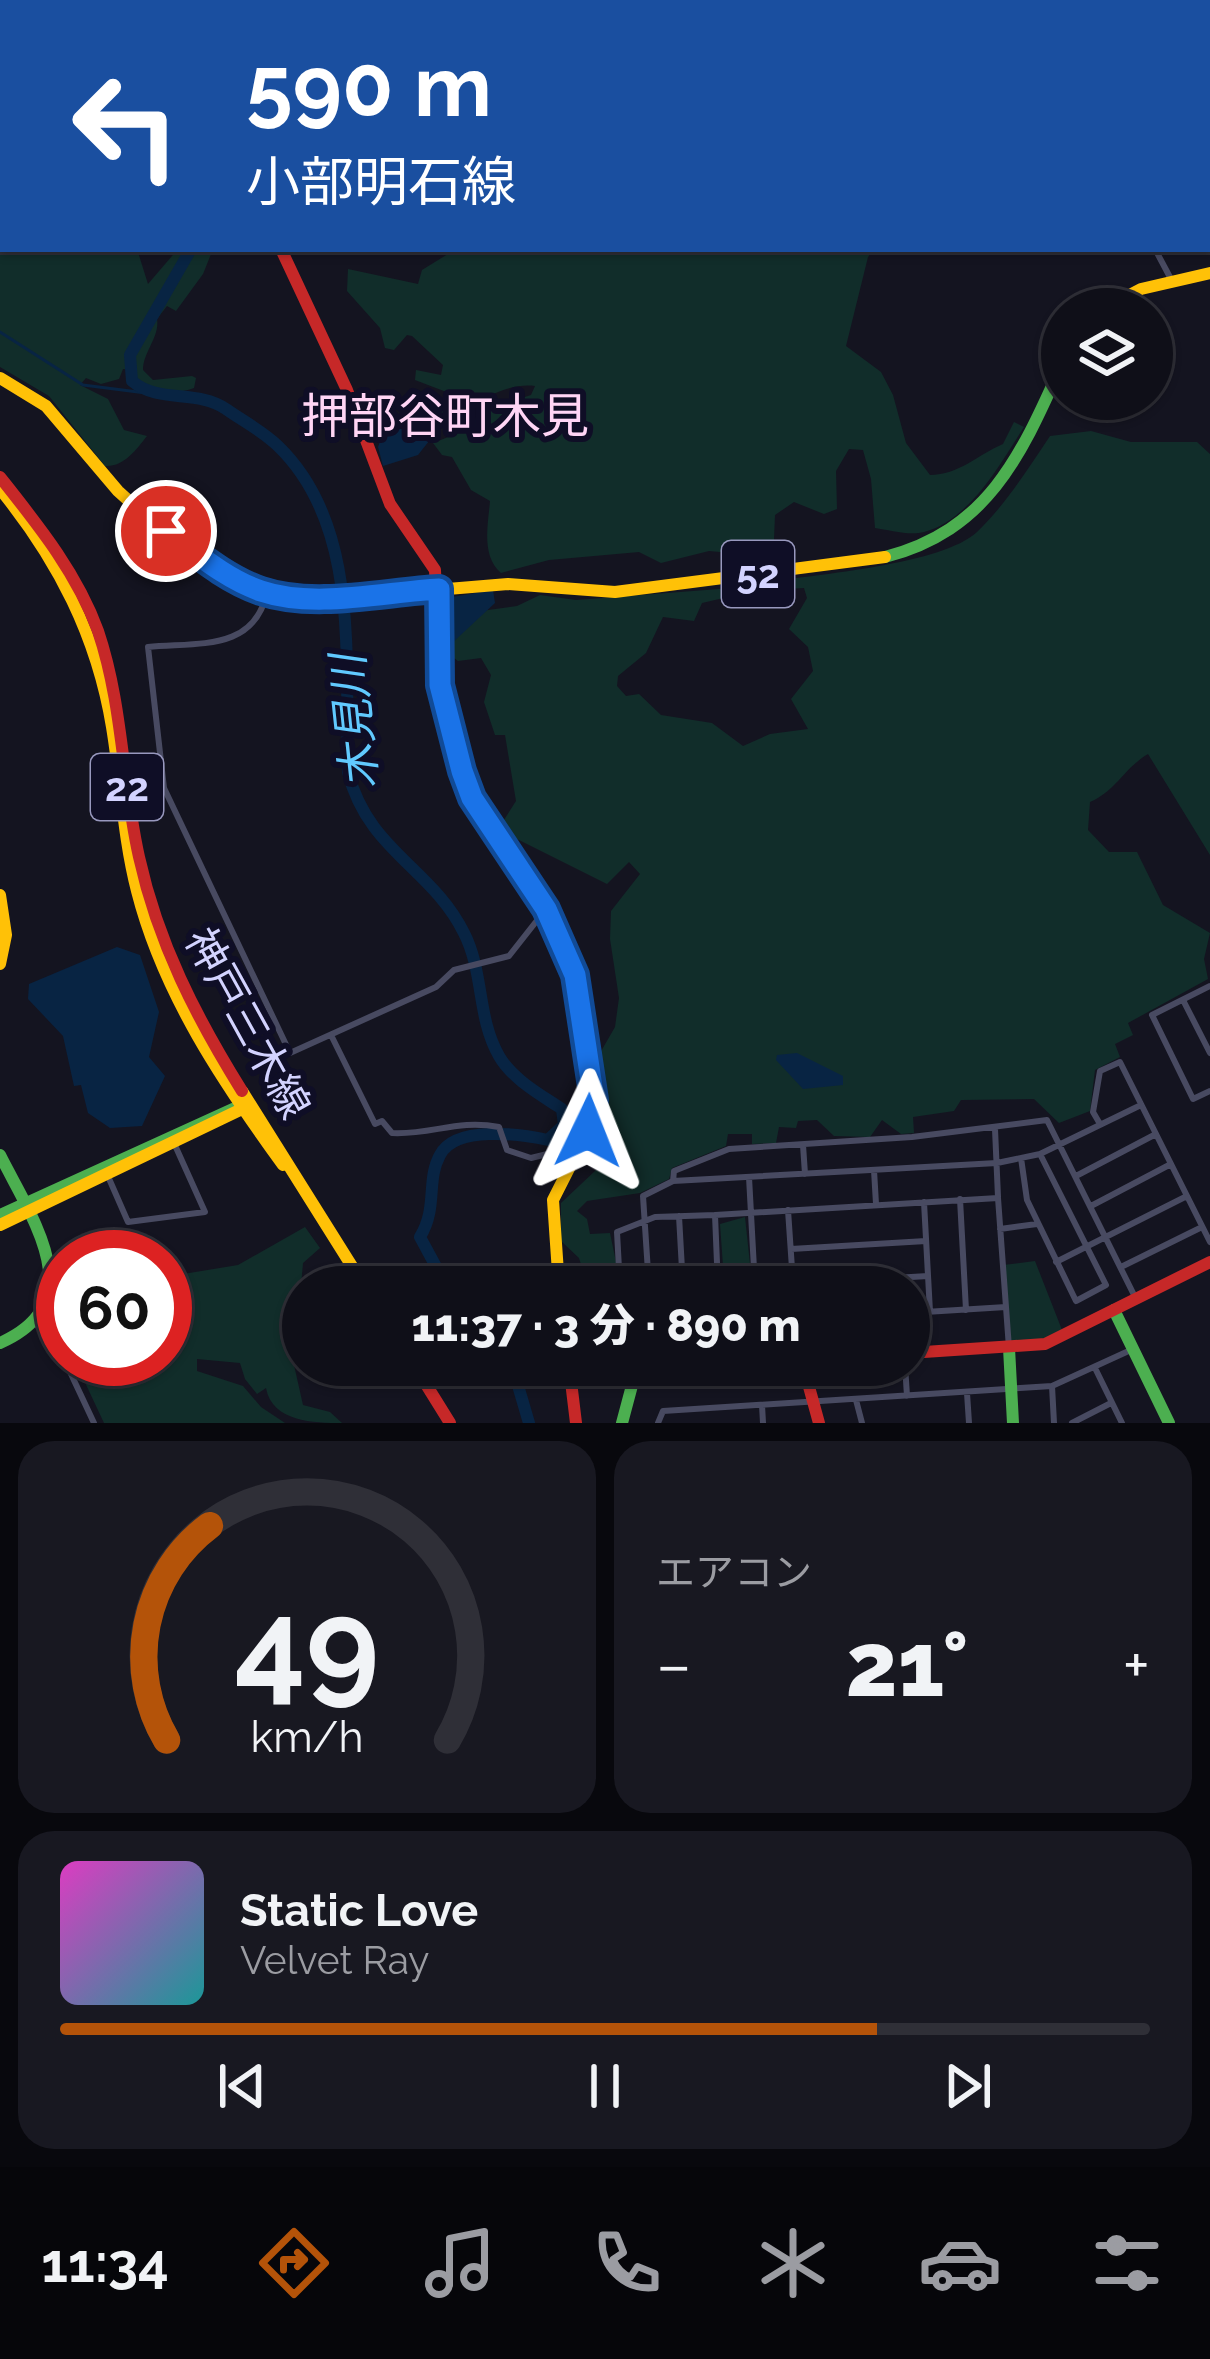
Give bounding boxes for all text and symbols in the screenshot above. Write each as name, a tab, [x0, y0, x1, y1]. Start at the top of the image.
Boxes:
text: 590 m	[246, 37, 492, 136]
icon: left	[48, 48, 204, 204]
text: 小部明石線	[246, 150, 516, 214]
map controls	[1041, 288, 1173, 420]
button: layers	[1041, 288, 1173, 420]
district label: 押部谷町木見	[301, 388, 589, 444]
pin	[115, 480, 217, 582]
icon: arrive	[133, 498, 199, 564]
road number: 52	[722, 541, 794, 607]
water label: 木見川	[321, 648, 388, 792]
road number: 22	[91, 754, 163, 820]
street label: 神戸三木線	[175, 920, 320, 1127]
position arrow	[525, 1068, 651, 1194]
speed limit sign: 60	[36, 1230, 192, 1386]
text: 11:37 · 3 分 · 890 m	[411, 1299, 801, 1352]
text: エアコン	[656, 1549, 812, 1595]
text: 49	[235, 1572, 379, 1718]
text: 21°	[846, 1611, 969, 1717]
text: −	[656, 1626, 692, 1703]
text: +	[1123, 1626, 1150, 1703]
text: km/h	[250, 1712, 364, 1762]
text: Static Love	[240, 1884, 478, 1937]
text: Velvet Ray	[240, 1937, 429, 1983]
icon: previous	[209, 2053, 275, 2119]
icon: pause	[572, 2053, 638, 2119]
icon: next	[935, 2053, 1001, 2119]
icon: directions	[252, 2221, 336, 2305]
icon: music	[418, 2221, 502, 2305]
icon: phone	[585, 2221, 669, 2305]
icon: climate	[751, 2221, 835, 2305]
icon: car	[918, 2221, 1002, 2305]
icon: filters	[1085, 2221, 1169, 2305]
text: 11:34	[41, 2231, 169, 2295]

